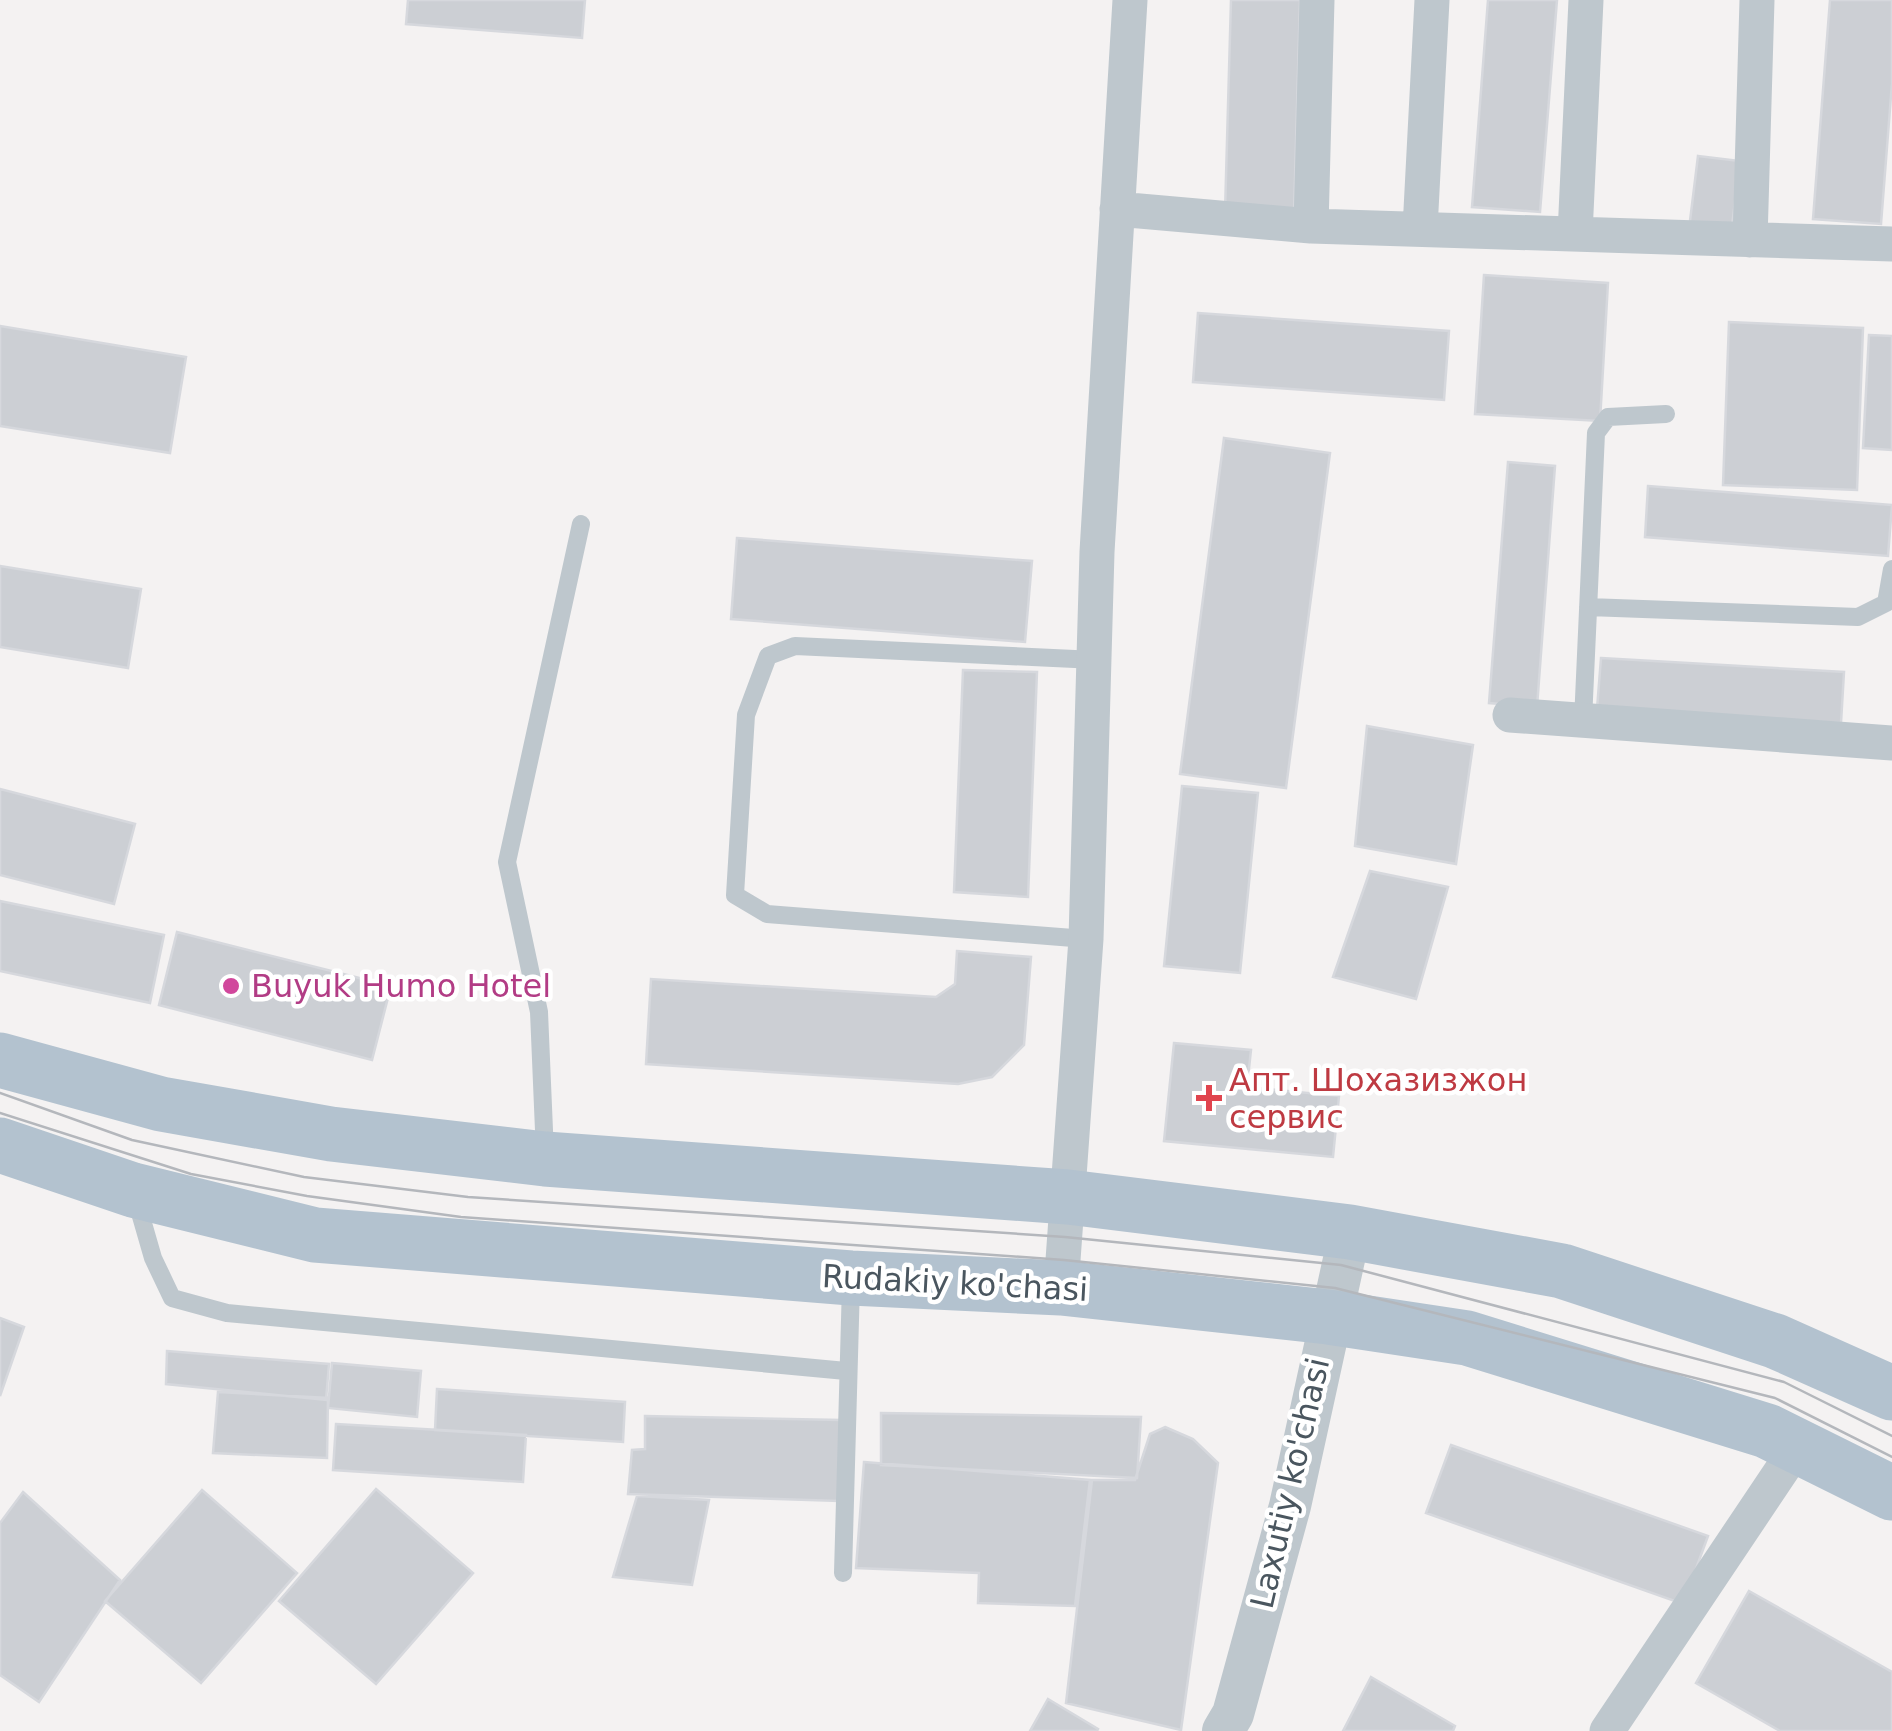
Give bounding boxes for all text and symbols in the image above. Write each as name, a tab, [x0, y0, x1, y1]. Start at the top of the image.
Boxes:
place label: Buyuk Humo Hotel	[251, 967, 551, 1005]
marker: Buyuk Humo Hotel	[220, 975, 242, 997]
place label: Апт. Шохазизжон сервис	[1229, 1061, 1527, 1136]
marker: Апт. Шохазизжон сервис	[1198, 1087, 1220, 1109]
street label: Rudakiy ko'chasi	[821, 1257, 1089, 1309]
street label: Laxutiy ko'chasi	[1243, 1354, 1337, 1612]

